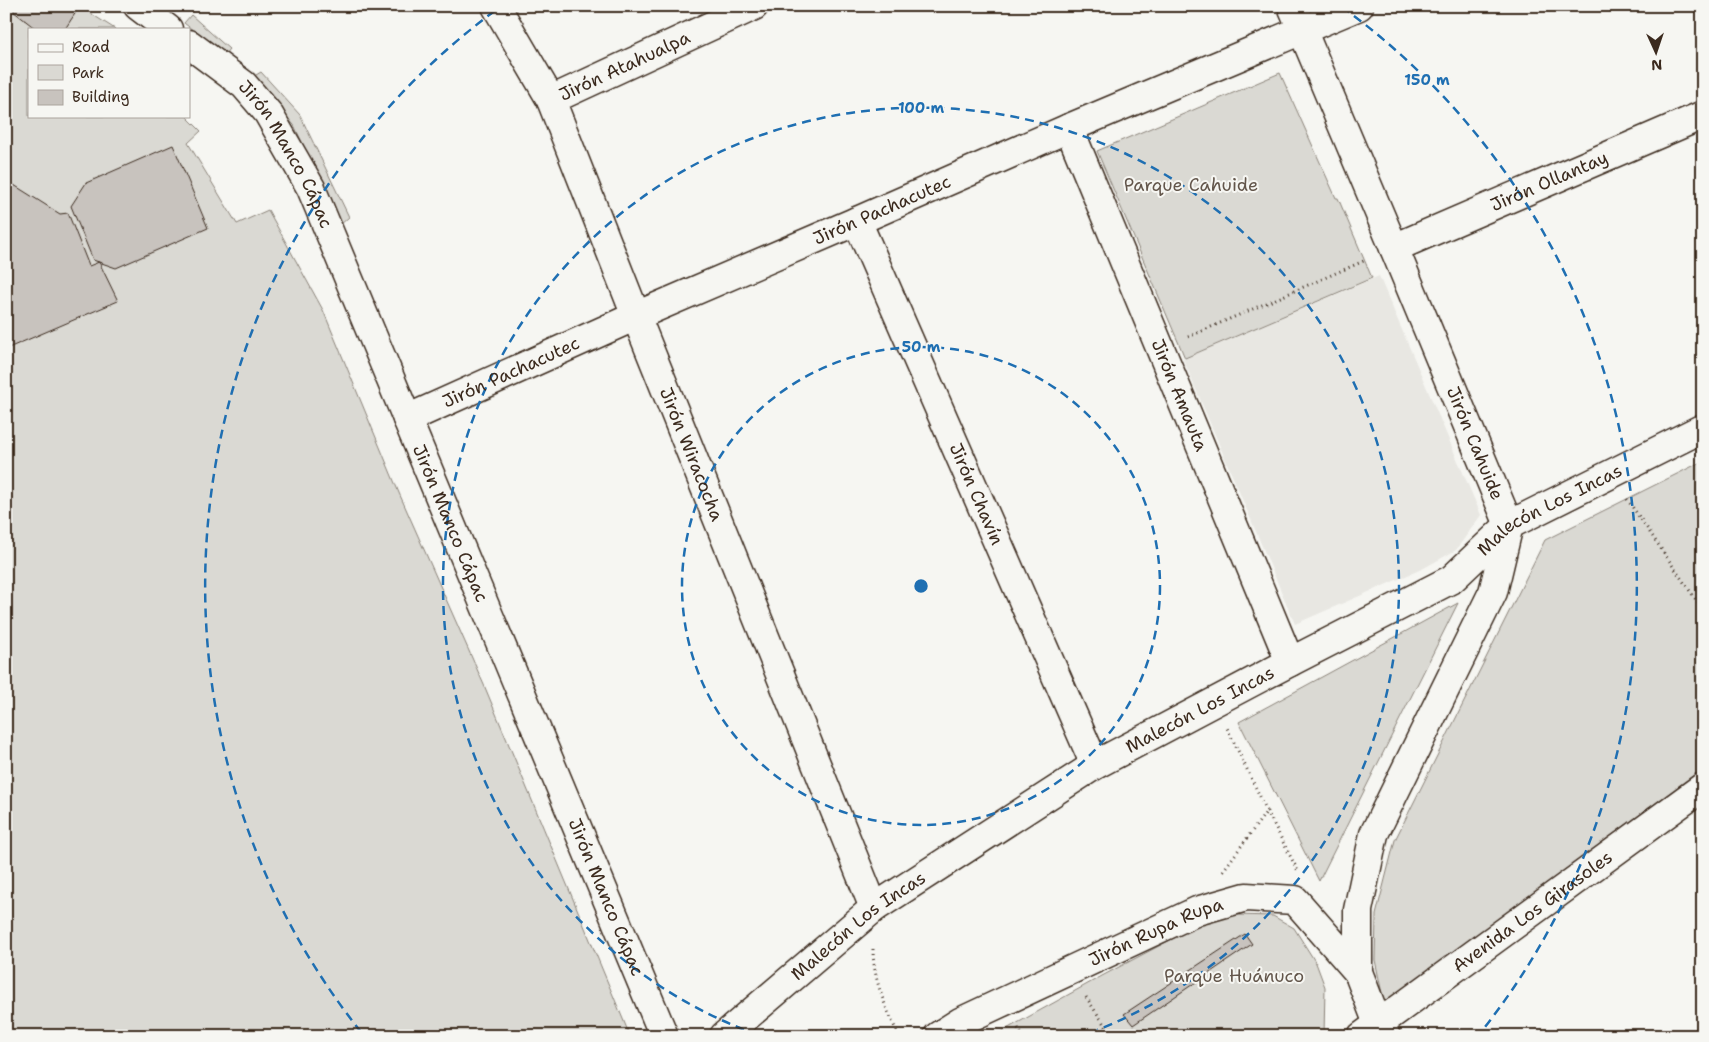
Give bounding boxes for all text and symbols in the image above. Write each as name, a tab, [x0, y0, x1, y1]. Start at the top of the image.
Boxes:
street label: Jirón Atahualpa	[555, 25, 694, 107]
legend	[28, 28, 190, 118]
north arrow	[1632, 28, 1682, 78]
text: Road	[72, 37, 110, 57]
text: N	[1651, 56, 1663, 74]
text: Park	[72, 63, 104, 83]
text: 150 m	[1404, 70, 1450, 90]
street label: Jirón Manco Cápac	[233, 75, 338, 232]
text: Building	[72, 87, 129, 107]
text: 100 m	[898, 98, 944, 118]
street label: Jirón Ollantay	[1487, 145, 1612, 217]
street label: Jirón Pachacutec	[809, 169, 955, 250]
park label: Parque Cahuide	[1124, 173, 1258, 197]
street label: Jirón Pachacutec	[439, 331, 583, 414]
street label: Jirón Amauta	[1146, 335, 1213, 455]
text: 50 m	[902, 337, 941, 357]
street label: Jirón Cahuide	[1441, 383, 1509, 504]
street label: Jirón Wiracocha	[654, 384, 729, 525]
street label: Jirón Chavín	[944, 439, 1009, 549]
street label: Jirón Manco Cápac	[407, 441, 494, 606]
street label: Malecón Los Incas	[1472, 458, 1626, 561]
centre of rings	[912, 577, 930, 595]
street label: Malecón Los Incas	[1121, 661, 1278, 759]
street label: Jirón Manco Cápac	[563, 815, 650, 980]
street label: Avenida Los Girasoles	[1448, 845, 1617, 978]
street label: Malecón Los Incas	[786, 866, 930, 986]
street label: Jirón Rupa Rupa	[1085, 892, 1226, 972]
park label: Parque Huánuco	[1164, 964, 1304, 988]

